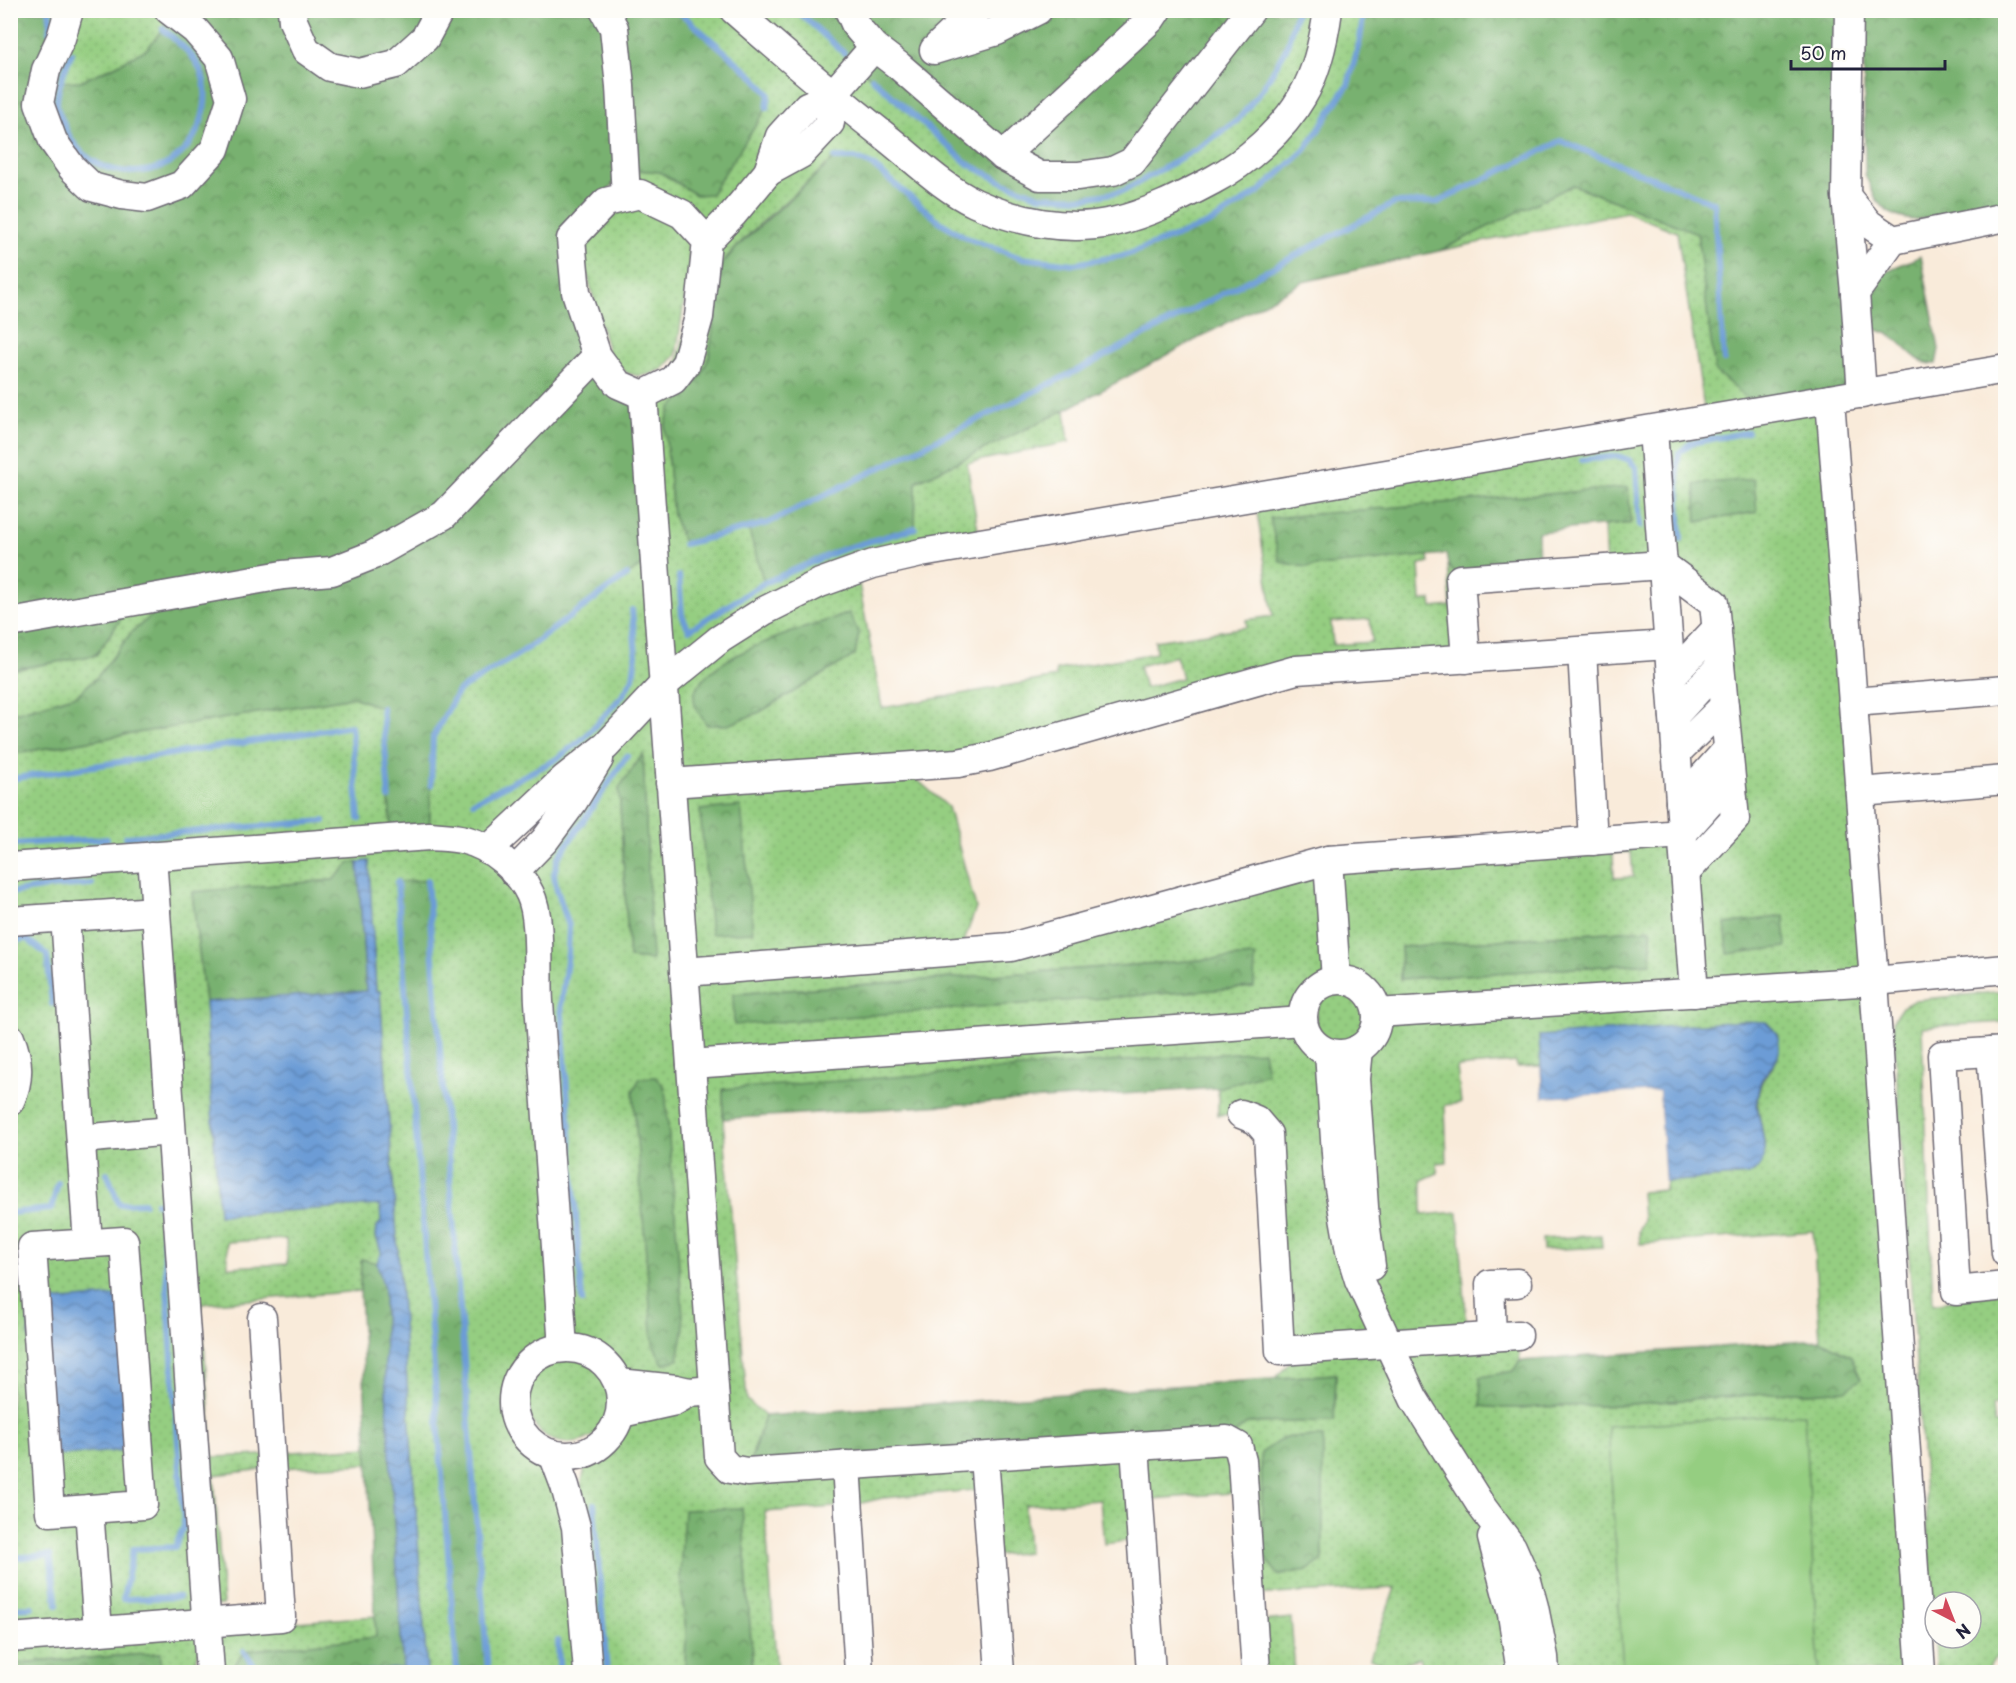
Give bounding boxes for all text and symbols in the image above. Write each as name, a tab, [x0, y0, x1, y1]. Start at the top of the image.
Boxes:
scale bar	[1791, 33, 1946, 71]
text: 50 m	[1800, 39, 1847, 66]
north arrow	[1923, 1590, 1983, 1650]
text: N	[1951, 1619, 1976, 1645]

